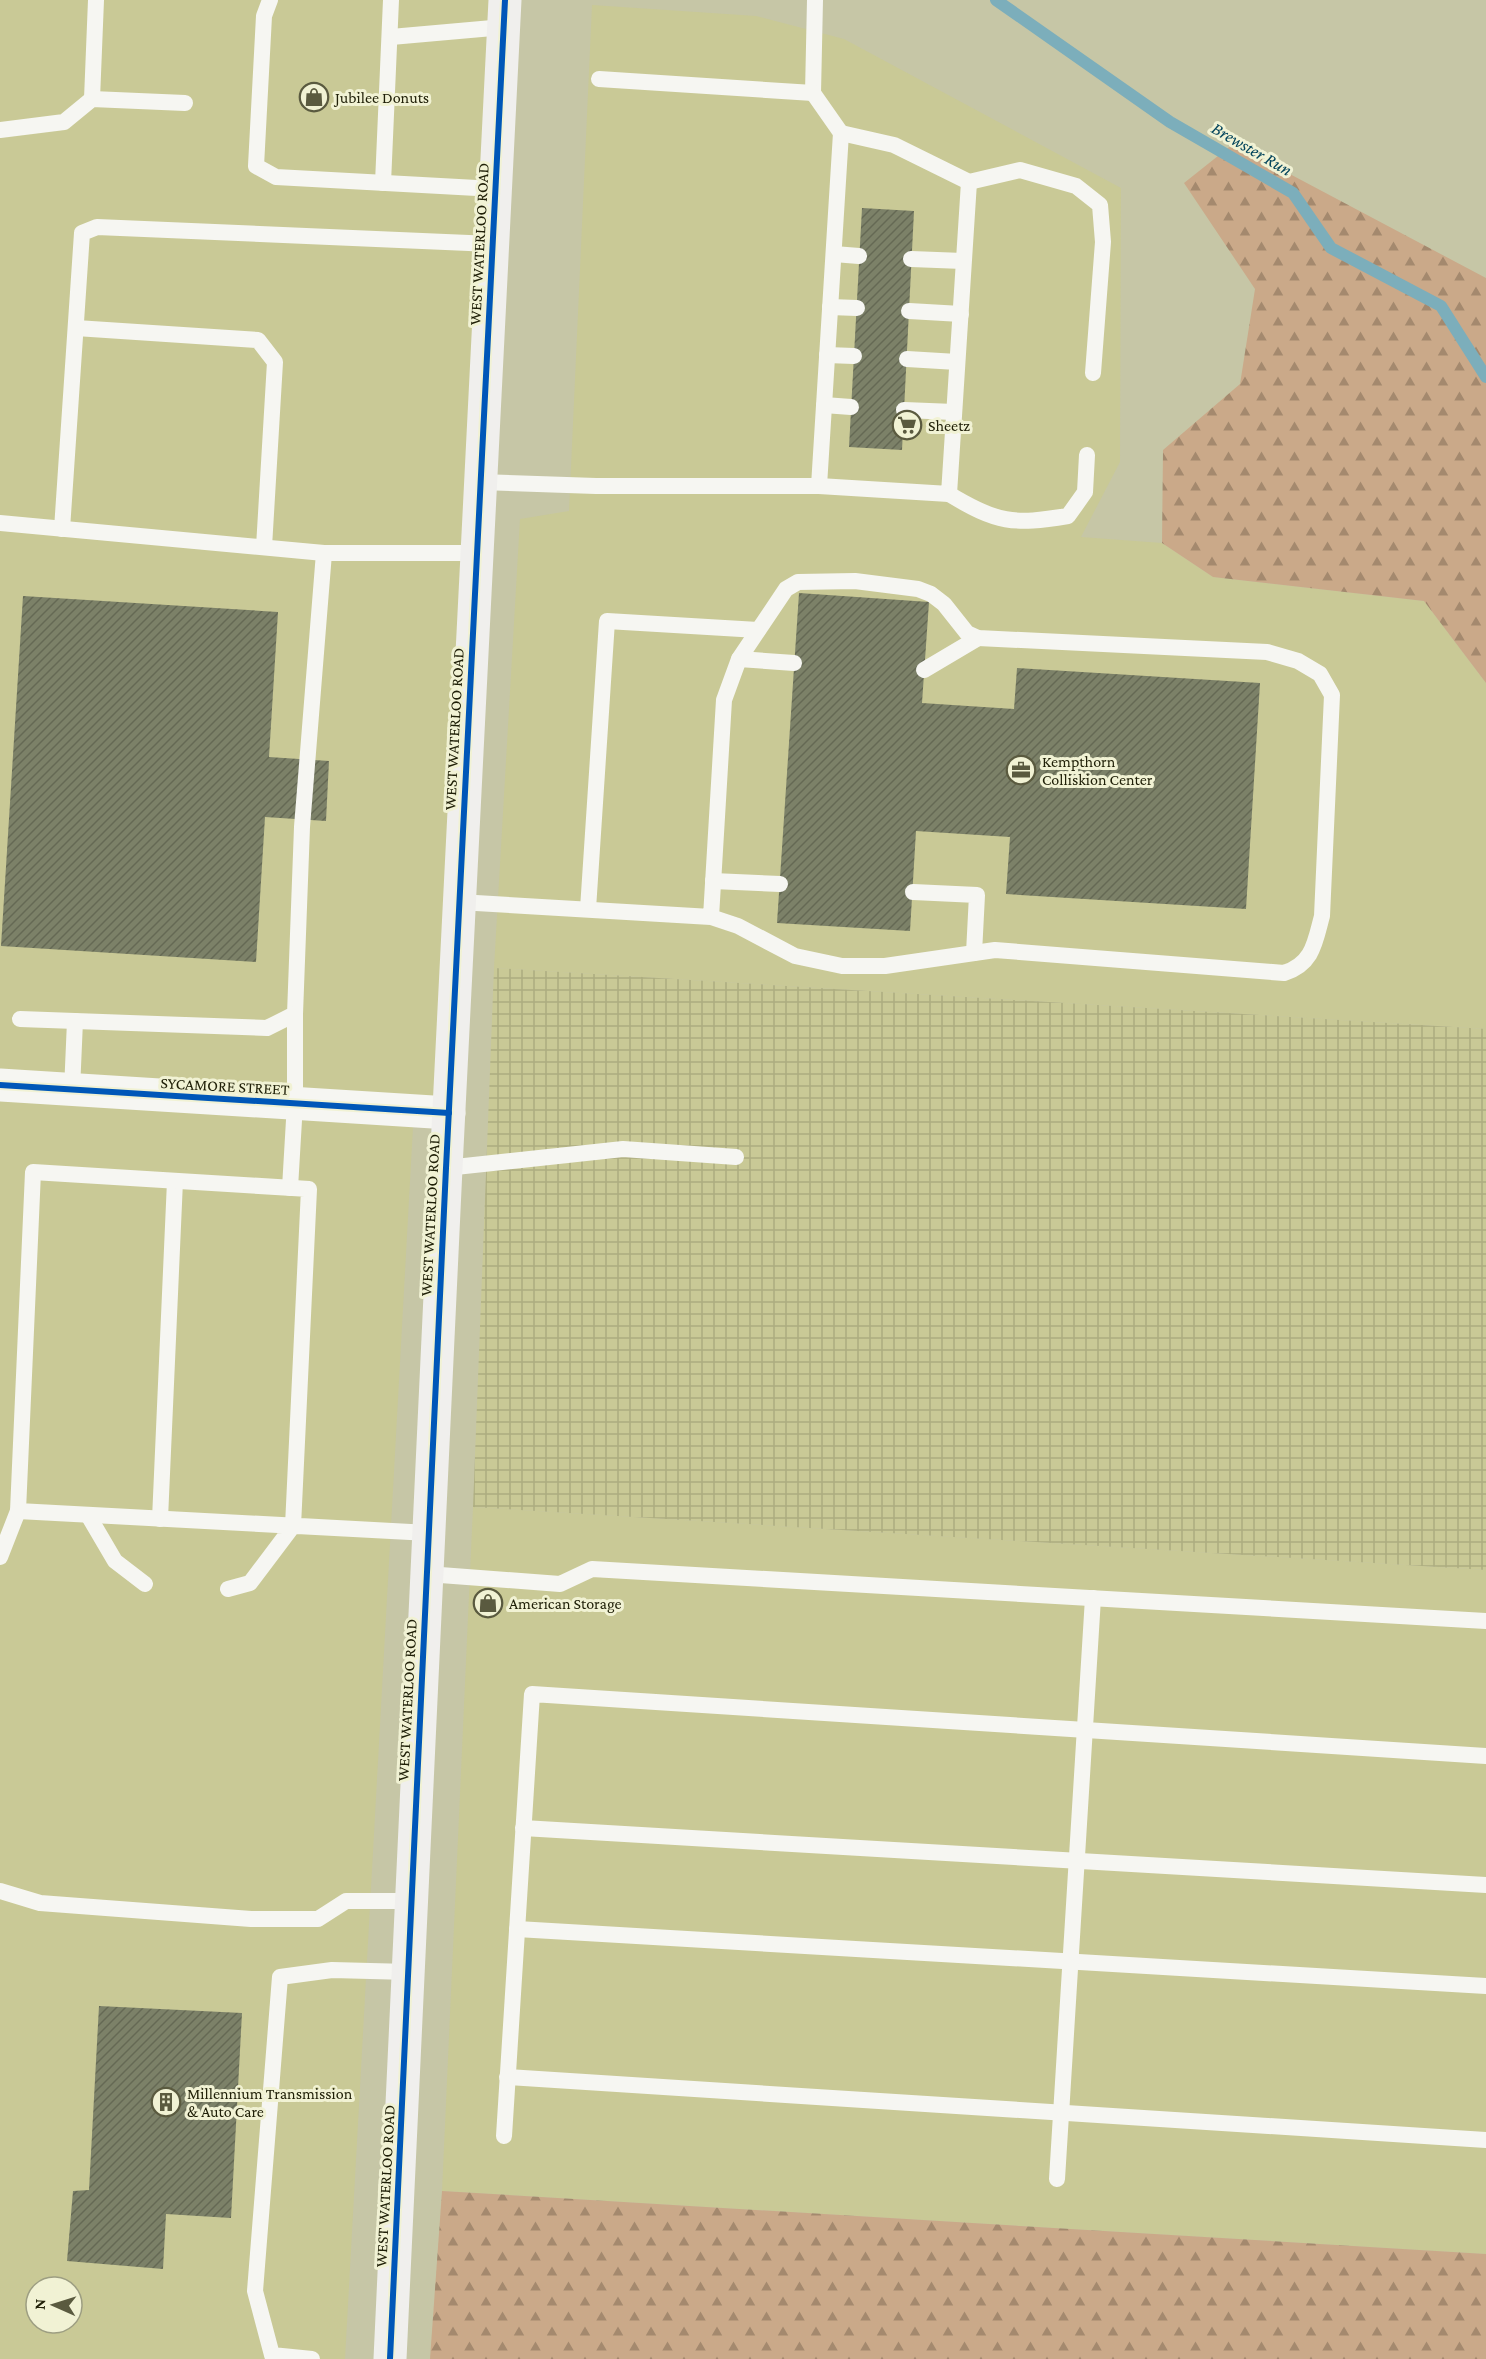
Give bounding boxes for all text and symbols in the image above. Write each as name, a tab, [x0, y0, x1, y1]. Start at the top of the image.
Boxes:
shop icon: Jubilee Donuts	[298, 81, 330, 113]
place label: Jubilee Donuts	[333, 89, 429, 107]
water label: Brewster Run	[1208, 118, 1296, 180]
street label: WEST WATERLOO ROAD	[466, 162, 492, 326]
supermarket icon: Sheetz	[891, 409, 923, 441]
place label: Sheetz	[928, 417, 970, 434]
street label: WEST WATERLOO ROAD	[441, 647, 467, 811]
place label: Kempthorn Colliskion Center	[1042, 753, 1153, 788]
office icon: Kempthorn Colliskion Center	[1005, 754, 1037, 786]
street label: SYCAMORE STREET	[160, 1074, 290, 1098]
street label: WEST WATERLOO ROAD	[417, 1133, 443, 1297]
shop icon: American Storage	[472, 1587, 504, 1619]
place label: American Storage	[509, 1595, 622, 1613]
street label: WEST WATERLOO ROAD	[394, 1618, 420, 1782]
place label: Millennium Transmission & Auto Care	[187, 2085, 353, 2120]
building icon: Millennium Transmission & Auto Care	[150, 2086, 182, 2118]
street label: WEST WATERLOO ROAD	[372, 2104, 398, 2268]
north arrow	[24, 2275, 84, 2335]
text: N	[31, 2298, 48, 2310]

